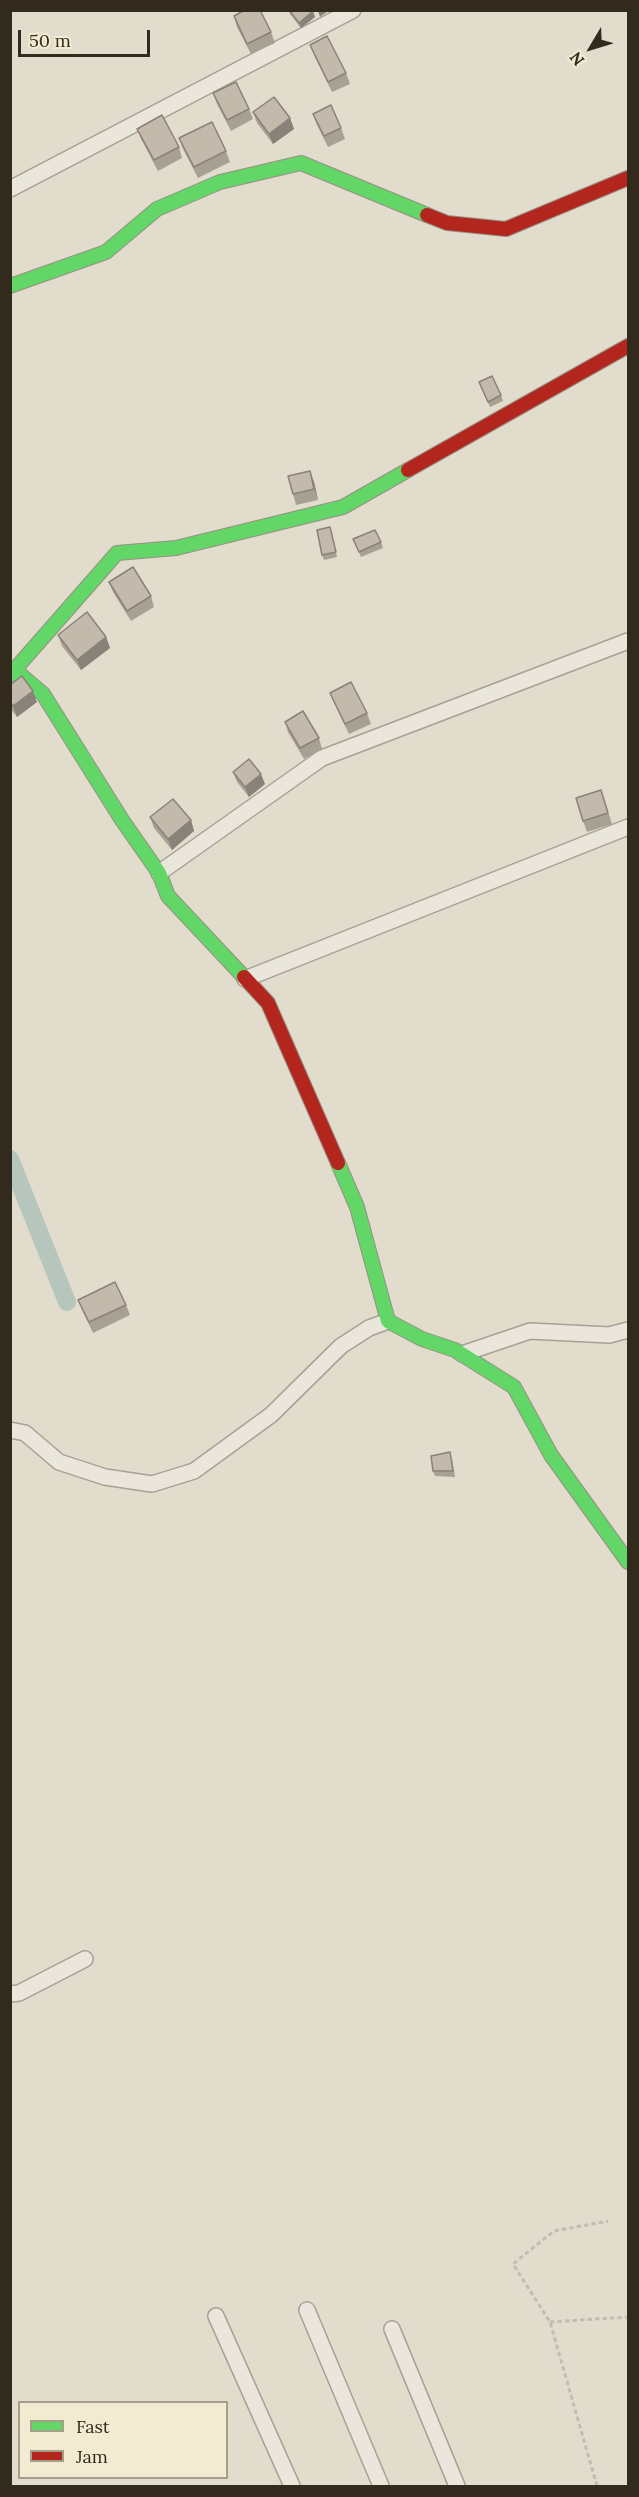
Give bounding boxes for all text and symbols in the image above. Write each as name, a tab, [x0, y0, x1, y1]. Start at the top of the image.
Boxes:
scale bar	[21, 18, 153, 56]
north arrow	[561, 18, 621, 78]
text: 50 m	[29, 29, 71, 52]
text: N	[565, 48, 589, 70]
legend	[18, 2401, 228, 2479]
text: Fast	[76, 2415, 110, 2438]
text: Jam	[76, 2445, 108, 2468]

